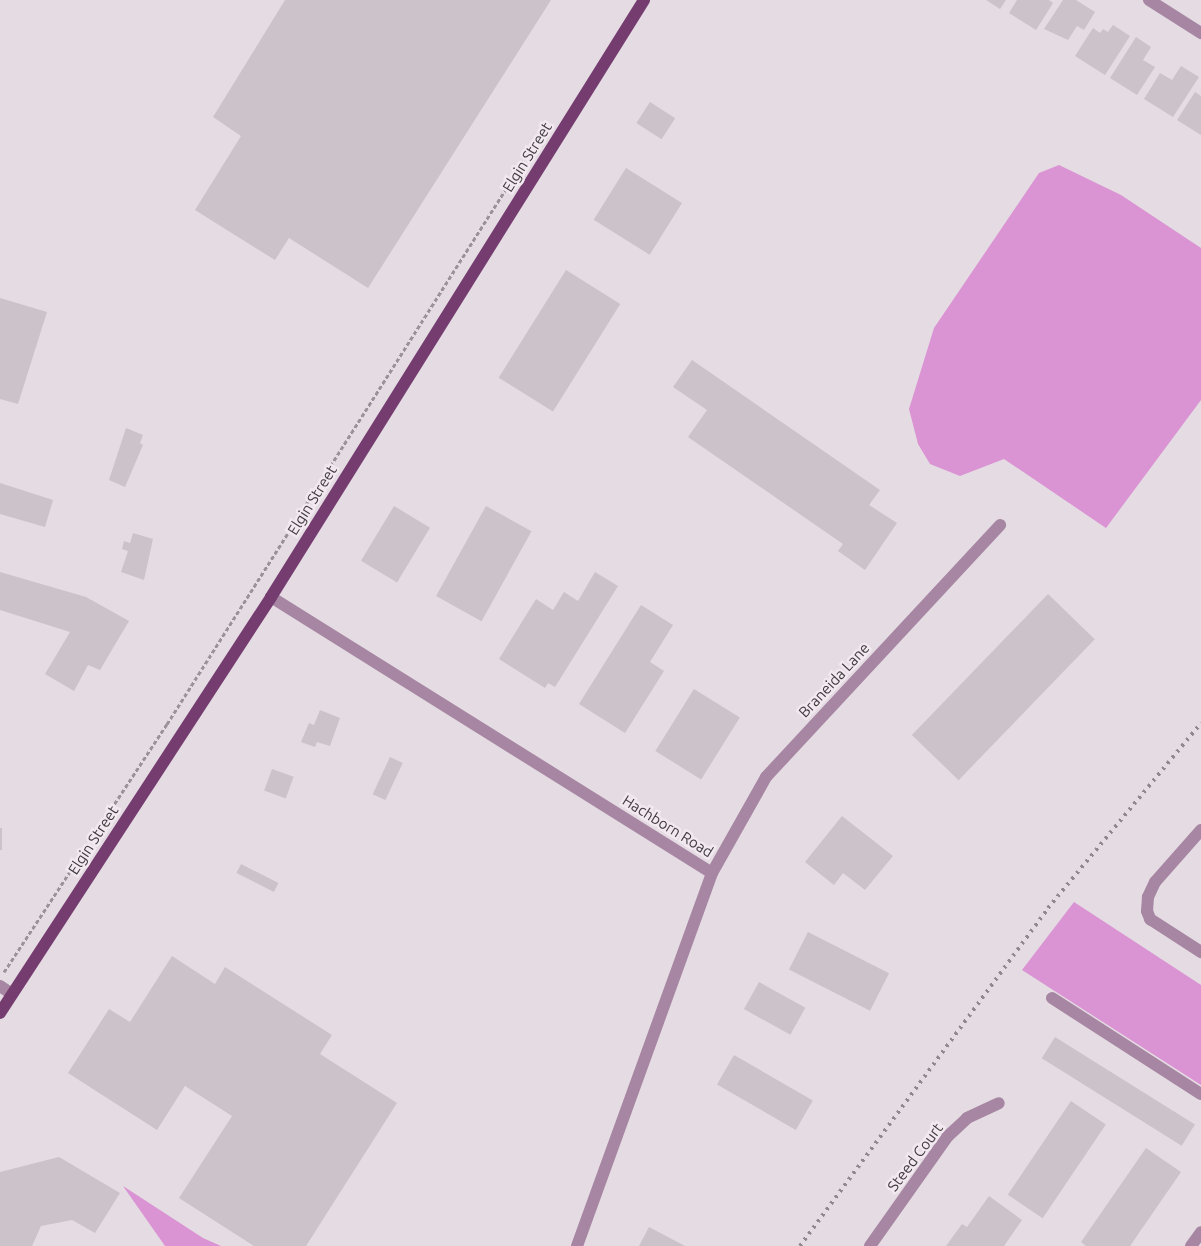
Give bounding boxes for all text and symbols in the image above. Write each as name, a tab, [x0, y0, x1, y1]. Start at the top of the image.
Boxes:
street label: Elgin Street	[499, 119, 555, 195]
street label: Elgin Street	[284, 462, 340, 538]
street label: Braneida Lane	[795, 639, 873, 721]
street label: Hachborn Road	[619, 791, 717, 861]
street label: Elgin Street	[64, 802, 122, 878]
street label: Steed Court	[884, 1119, 946, 1195]

